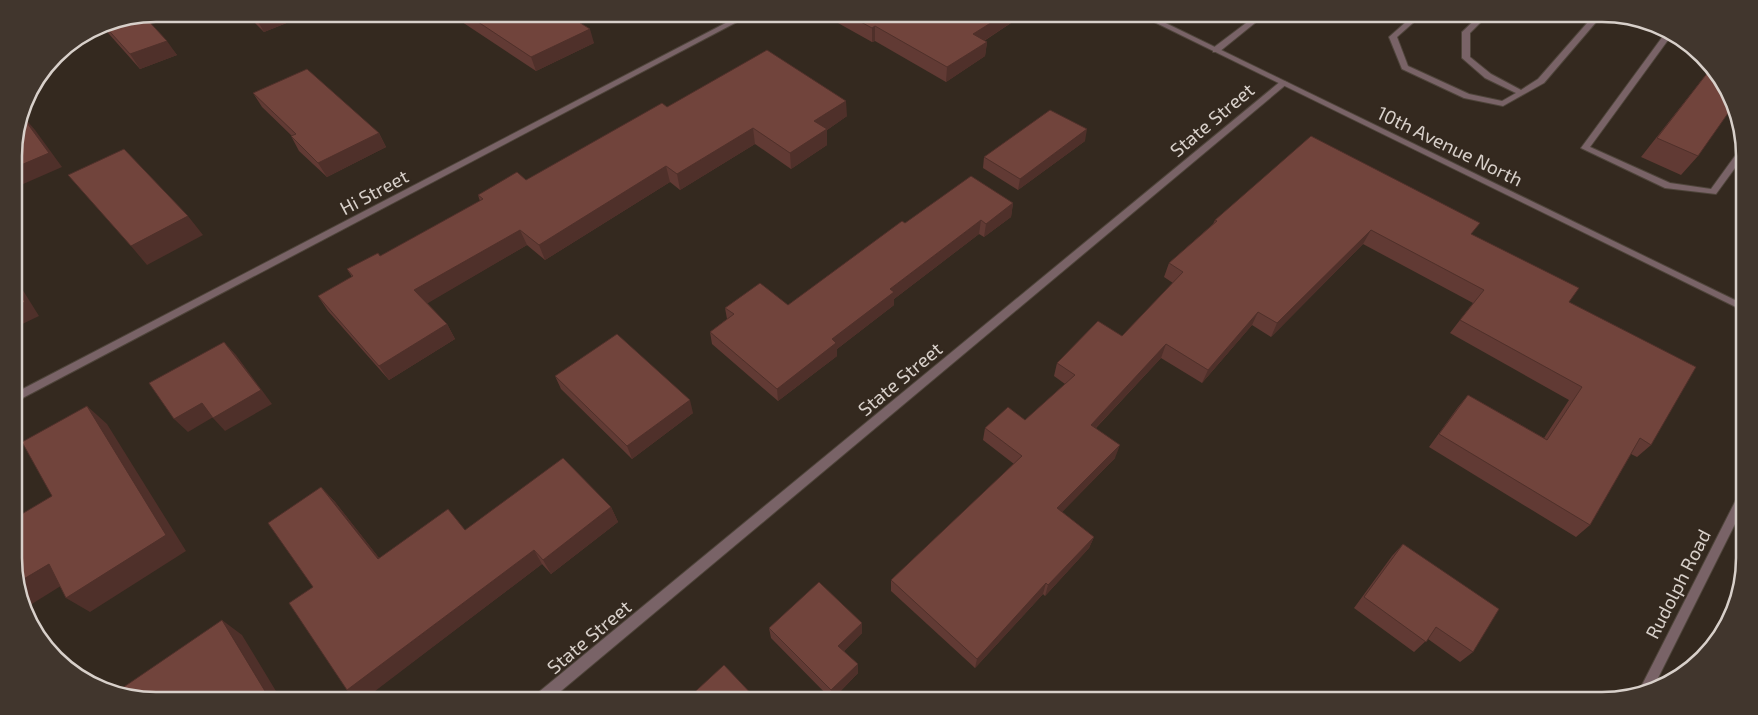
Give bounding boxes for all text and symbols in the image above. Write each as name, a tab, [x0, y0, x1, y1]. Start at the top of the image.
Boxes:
street label: State Street	[1165, 78, 1258, 161]
street label: 10th Avenue North	[1374, 100, 1527, 191]
street label: Hi Street	[335, 164, 412, 219]
street label: State Street	[853, 337, 946, 420]
street label: Rudolph Road	[1640, 525, 1715, 642]
street label: State Street	[542, 595, 635, 678]

